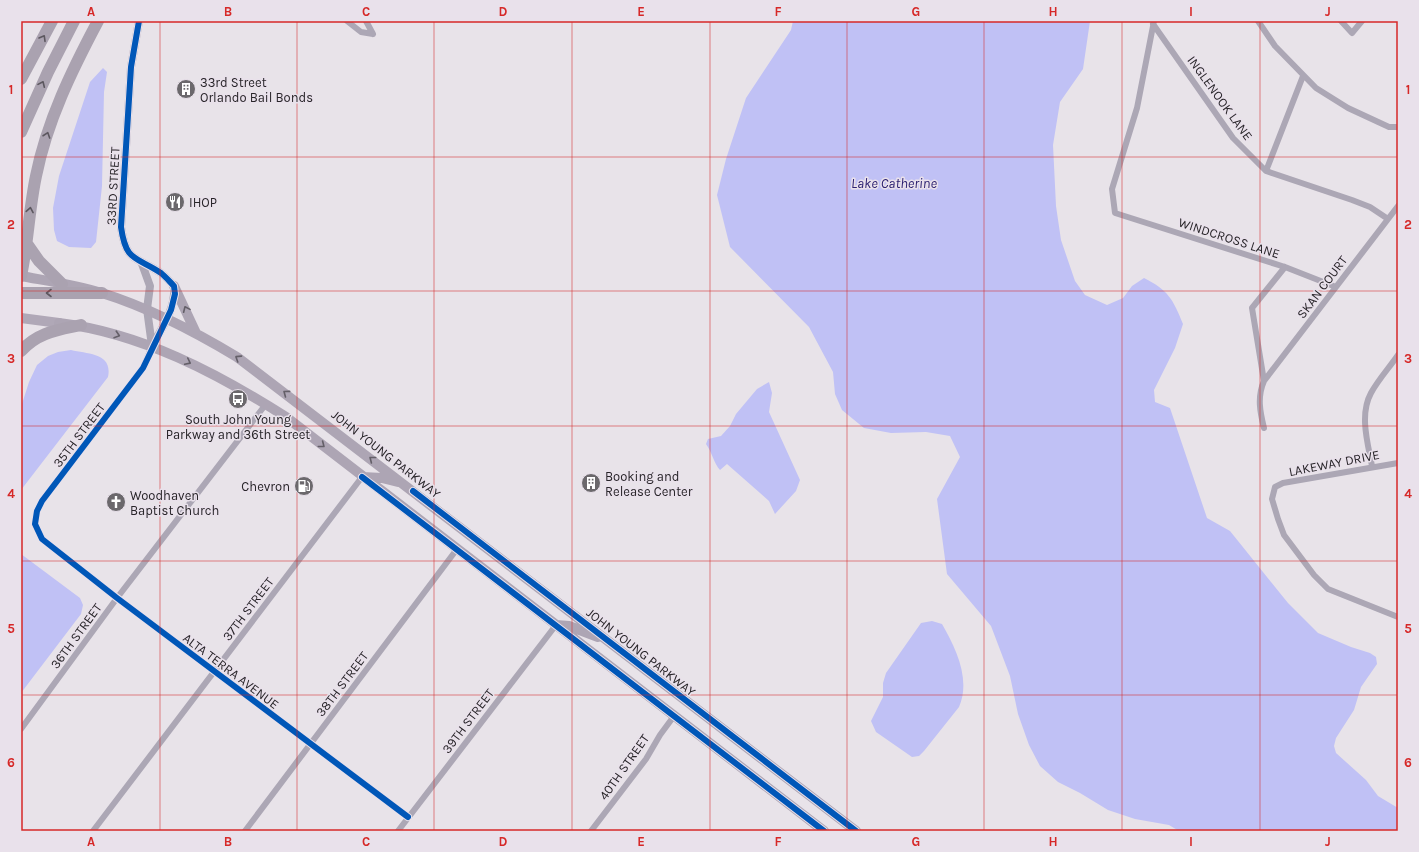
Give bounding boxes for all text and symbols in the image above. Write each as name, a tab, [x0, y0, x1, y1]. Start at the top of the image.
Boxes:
text: A	[87, 4, 95, 19]
text: B	[224, 4, 232, 19]
text: C	[362, 4, 370, 19]
text: D	[499, 4, 508, 19]
text: E	[637, 4, 645, 19]
text: F	[774, 4, 782, 19]
text: G	[912, 4, 920, 19]
text: H	[1048, 4, 1058, 19]
text: I	[1189, 4, 1193, 19]
text: J	[1325, 4, 1331, 19]
one-way arrow	[38, 34, 45, 42]
street label: INGLENOOK LANE	[1184, 53, 1256, 143]
place label: 33rd Street Orlando Bail Bonds	[200, 75, 313, 105]
building icon: 33rd Street Orlando Bail Bonds	[175, 78, 197, 100]
one-way arrow	[38, 80, 46, 87]
text: 1	[9, 82, 13, 97]
text: 1	[1406, 82, 1410, 97]
one-way arrow	[42, 132, 51, 139]
street label: 33RD STREET	[103, 146, 123, 226]
water label: Lake Catherine	[851, 175, 937, 192]
restaurant icon: IHOP	[164, 191, 186, 213]
place label: IHOP	[189, 195, 217, 210]
one-way arrow	[25, 206, 33, 213]
street label: WINDCROSS LANE	[1176, 215, 1282, 261]
text: 2	[7, 217, 15, 232]
text: 2	[1404, 217, 1412, 232]
street label: SKAN COURT	[1294, 252, 1351, 321]
one-way arrow	[46, 289, 52, 297]
one-way arrow	[183, 306, 191, 313]
one-way arrow	[114, 330, 121, 339]
text: 3	[7, 351, 15, 366]
text: 3	[1404, 351, 1412, 366]
one-way arrow	[235, 355, 242, 363]
one-way arrow	[184, 357, 192, 365]
bus stop icon: South John Young Parkway and 36th Street	[227, 388, 249, 410]
one-way arrow	[283, 390, 290, 398]
street label: 35TH STREET	[50, 399, 108, 470]
street label: JOHN YOUNG PARKWAY	[329, 407, 443, 501]
place label: South John Young Parkway and 36th Street	[166, 412, 310, 442]
one-way arrow	[317, 441, 324, 448]
street label: LAKEWAY DRIVE	[1287, 447, 1381, 479]
one-way arrow	[369, 457, 376, 464]
place label: Booking and Release Center	[605, 469, 693, 499]
building icon: Booking and Release Center	[580, 472, 602, 494]
fuel station icon: Chevron	[293, 475, 315, 497]
place label: Chevron	[241, 479, 290, 494]
text: 4	[7, 486, 15, 501]
text: 4	[1404, 486, 1412, 501]
place label: Woodhaven Baptist Church	[130, 488, 219, 518]
church icon: Woodhaven Baptist Church	[105, 491, 127, 513]
street label: 37TH STREET	[219, 574, 277, 644]
street label: 36TH STREET	[47, 600, 105, 671]
street label: JOHN YOUNG PARKWAY	[584, 605, 698, 699]
text: 5	[7, 621, 15, 636]
text: 5	[1404, 621, 1412, 636]
street label: ALTA TERRA AVENUE	[180, 630, 282, 712]
street label: 38TH STREET	[313, 648, 372, 719]
street label: 39TH STREET	[439, 685, 497, 756]
street label: 40TH STREET	[596, 731, 652, 803]
text: 6	[7, 755, 15, 770]
text: 6	[1404, 755, 1412, 770]
text: A	[87, 834, 95, 849]
text: B	[224, 834, 232, 849]
text: C	[362, 834, 370, 849]
text: D	[499, 834, 508, 849]
text: E	[637, 834, 645, 849]
text: F	[774, 834, 782, 849]
text: G	[912, 834, 920, 849]
text: H	[1048, 834, 1058, 849]
text: I	[1189, 834, 1193, 849]
text: J	[1325, 834, 1331, 849]

